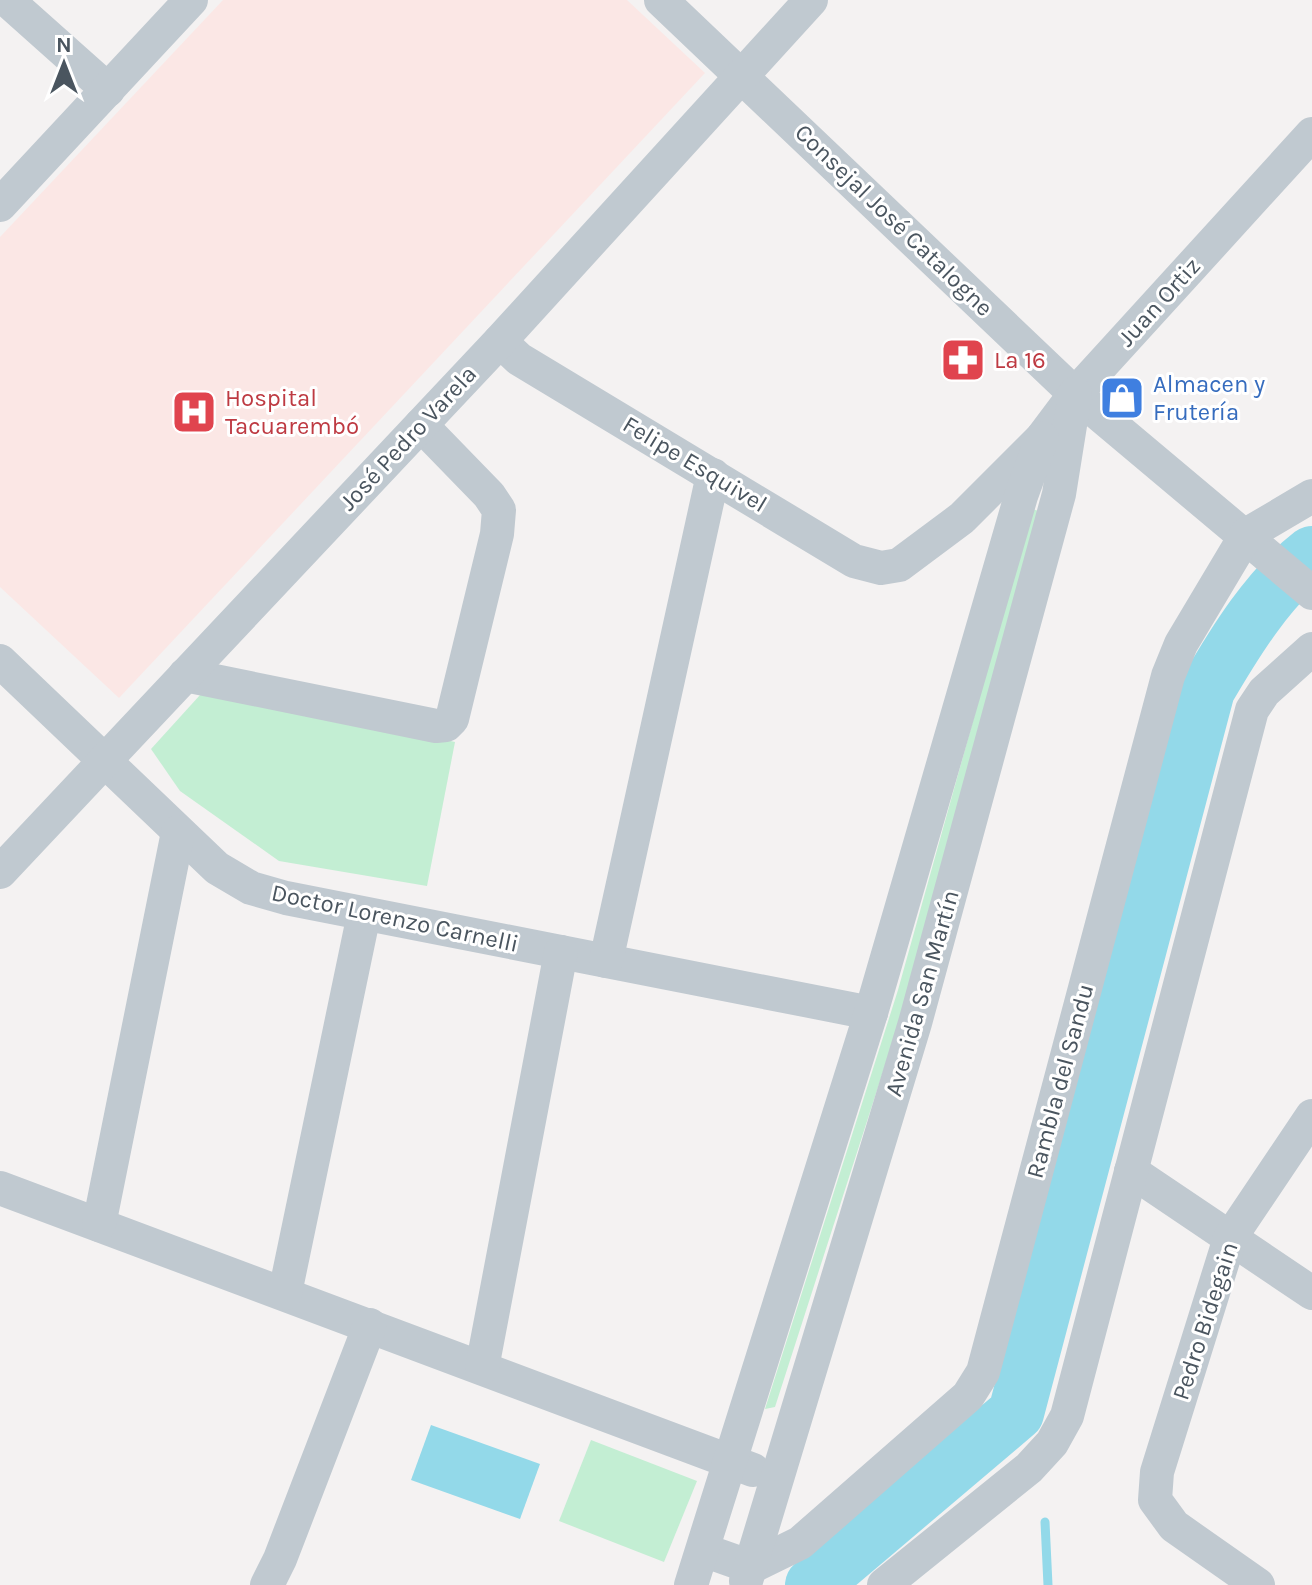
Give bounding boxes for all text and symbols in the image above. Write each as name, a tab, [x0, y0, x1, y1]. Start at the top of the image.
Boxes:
north arrow	[24, 24, 104, 104]
text: N	[56, 32, 72, 58]
street label: Consejal José Catalogne	[789, 118, 999, 322]
street label: Juan Ortiz	[1112, 252, 1206, 352]
pharmacy icon: La 16	[939, 336, 987, 384]
place label: La 16	[994, 346, 1046, 374]
street label: José Pedro Varela	[334, 360, 482, 516]
place label: Almacen y Frutería	[1153, 370, 1265, 426]
shop icon: Almacen y Frutería	[1098, 374, 1146, 422]
place label: Hospital Tacuarembó	[225, 384, 359, 440]
hospital icon: Hospital Tacuarembó	[170, 388, 218, 436]
street label: Felipe Esquivel	[618, 410, 772, 518]
street label: Doctor Lorenzo Carnelli	[269, 878, 521, 958]
street label: Avenida San Martín	[879, 887, 965, 1099]
street label: Rambla del Sandu	[1021, 981, 1099, 1181]
street label: Pedro Bidegain	[1166, 1239, 1244, 1403]

